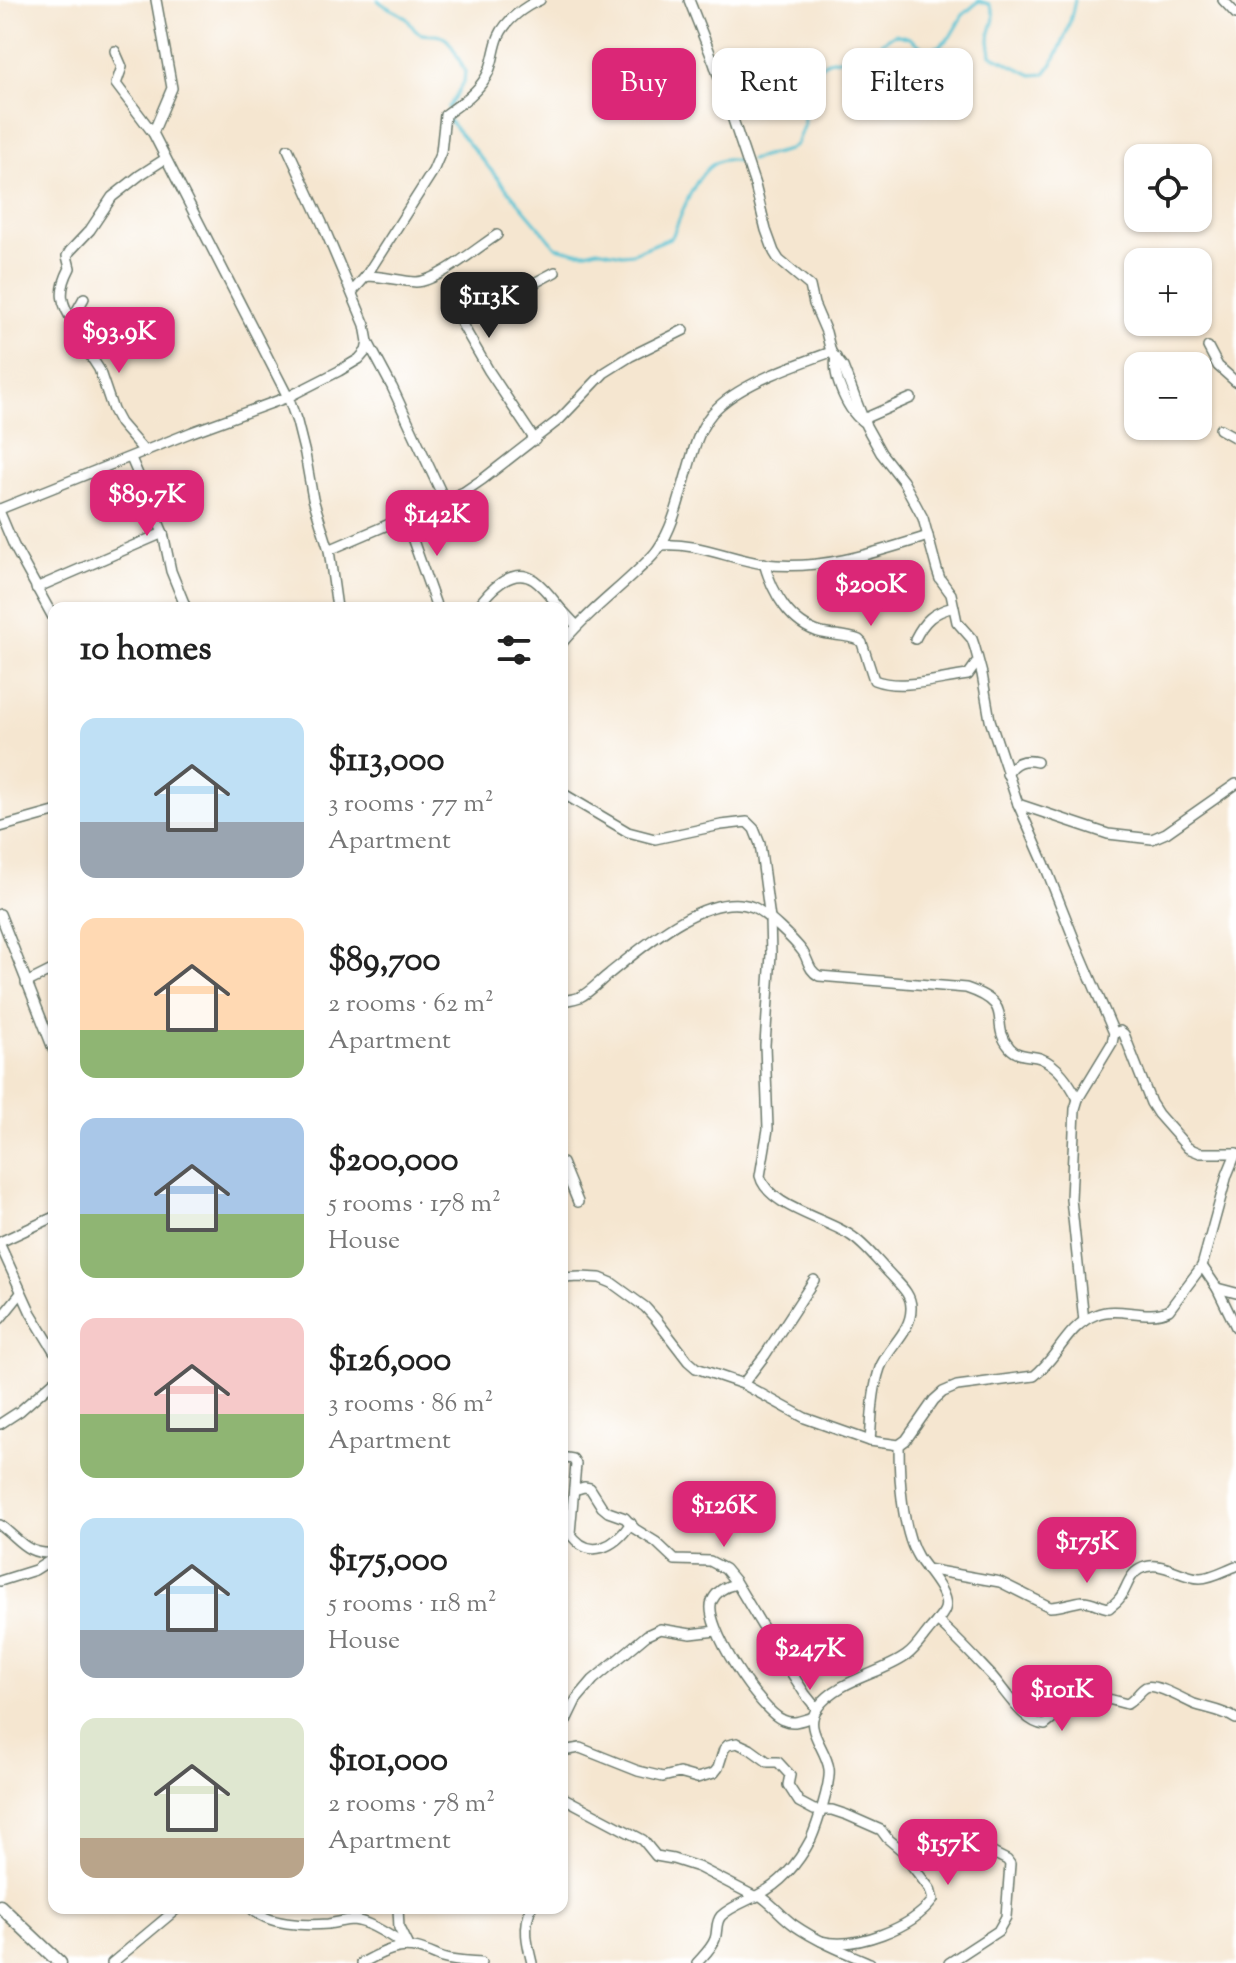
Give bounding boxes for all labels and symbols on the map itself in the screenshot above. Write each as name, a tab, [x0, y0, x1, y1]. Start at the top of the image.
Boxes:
pin: $113K	[433, 272, 545, 340]
pin: $93.9K	[54, 307, 184, 375]
pin: $89.7K	[82, 470, 212, 538]
pin: $142K	[381, 490, 493, 558]
pin: $200K	[815, 560, 927, 628]
pin: $126K	[668, 1481, 780, 1549]
pin: $175K	[1031, 1517, 1143, 1585]
pin: $247K	[754, 1624, 866, 1692]
pin: $101K	[1006, 1665, 1118, 1733]
pin: $157K	[892, 1819, 1004, 1887]

